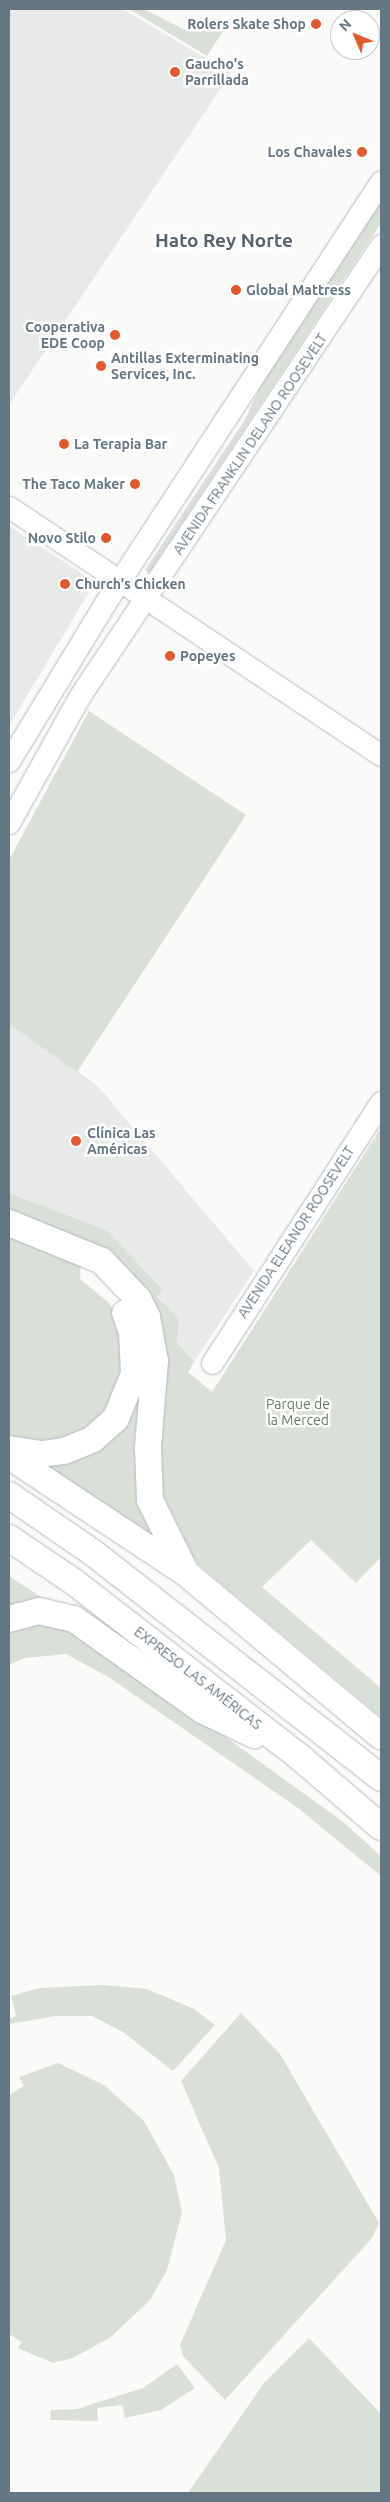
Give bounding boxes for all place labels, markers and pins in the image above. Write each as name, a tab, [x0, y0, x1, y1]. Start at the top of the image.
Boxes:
place label: Rolers Skate Shop	[187, 16, 306, 32]
marker: Rolers Skate Shop	[310, 18, 322, 30]
place label: Gaucho's Parrillada	[185, 56, 249, 88]
marker: Gaucho's Parrillada	[169, 66, 181, 78]
place label: Los Chavales	[267, 144, 352, 160]
marker: Los Chavales	[356, 146, 368, 158]
place label: Global Mattress	[246, 282, 351, 298]
marker: Global Mattress	[230, 284, 242, 296]
place label: Cooperativa EDE Coop	[25, 319, 105, 352]
marker: Cooperativa EDE Coop	[109, 329, 121, 341]
place label: Antillas Exterminating Services, Inc.	[111, 350, 259, 382]
marker: Antillas Exterminating Services, Inc.	[95, 360, 107, 372]
place label: La Terapia Bar	[74, 436, 167, 452]
marker: La Terapia Bar	[58, 438, 70, 450]
place label: The Taco Maker	[22, 476, 125, 492]
marker: The Taco Maker	[129, 478, 141, 490]
place label: Novo Stilo	[28, 530, 96, 546]
marker: Novo Stilo	[100, 532, 112, 544]
place label: Church's Chicken	[75, 576, 186, 592]
marker: Church's Chicken	[59, 578, 71, 590]
place label: Popeyes	[180, 648, 235, 664]
marker: Popeyes	[164, 650, 176, 662]
place label: Clínica Las Américas	[87, 1125, 156, 1158]
marker: Clínica Las Américas	[69, 1134, 83, 1148]

